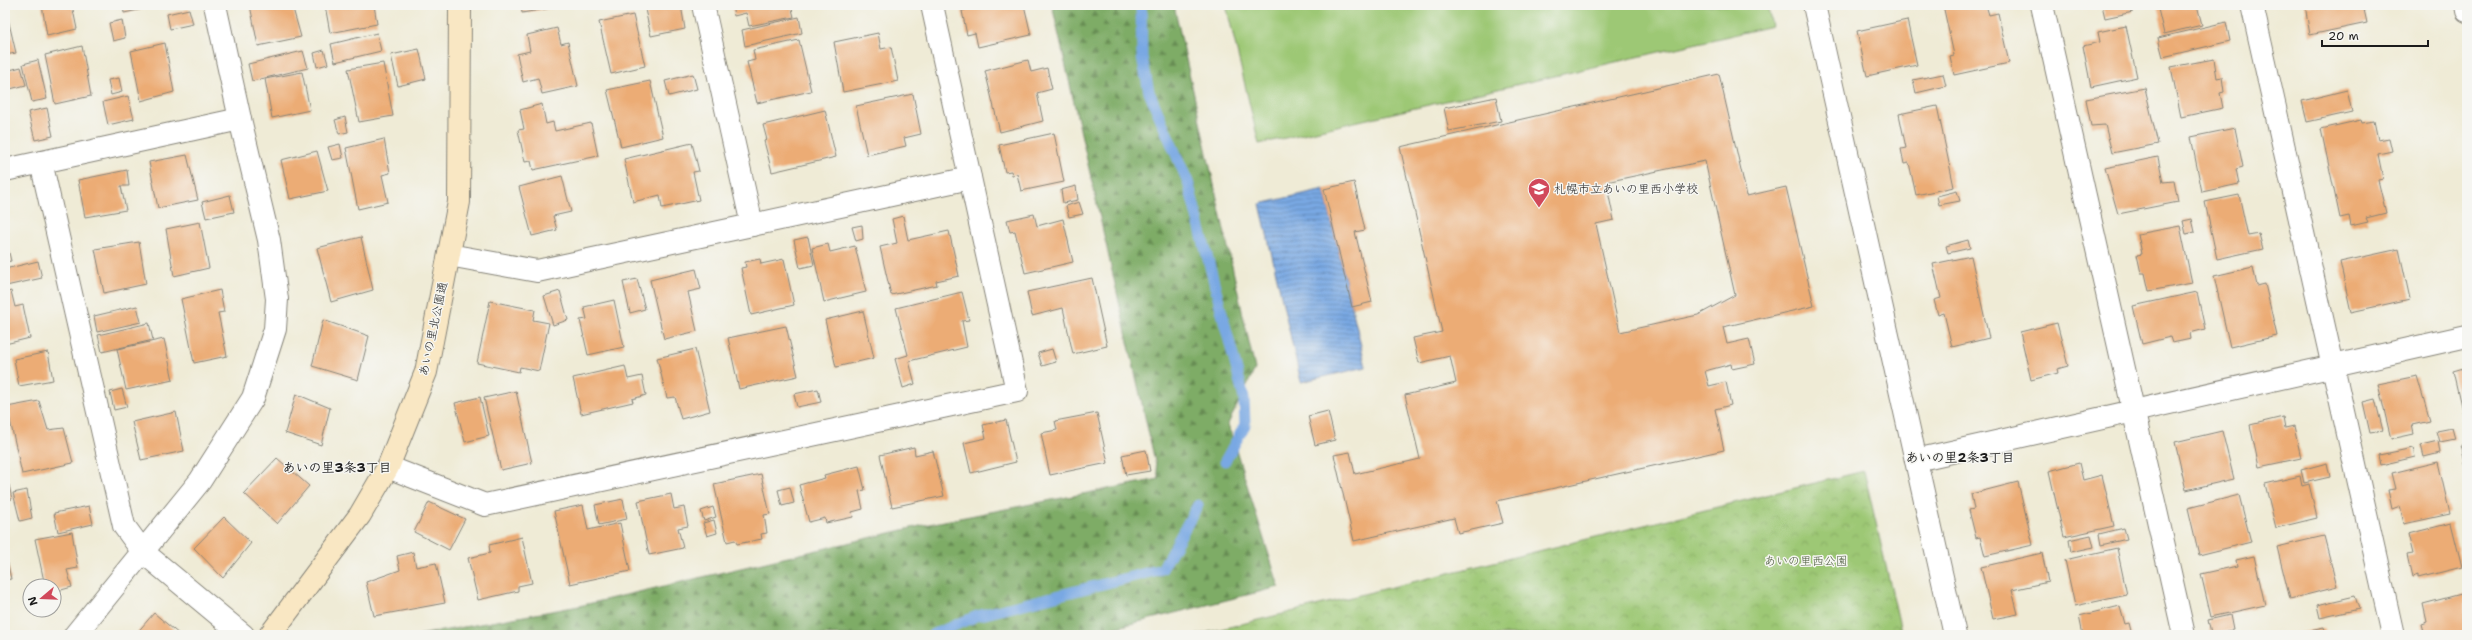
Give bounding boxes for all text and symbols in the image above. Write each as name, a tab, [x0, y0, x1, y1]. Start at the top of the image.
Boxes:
scale bar	[2322, 22, 2428, 48]
text: 20 m	[2328, 28, 2359, 44]
school or university icon: 札幌市立あいの里西小学校	[1526, 176, 1552, 209]
place label: 札幌市立あいの里西小学校	[1554, 181, 1698, 197]
street label: あいの里北公園通	[415, 280, 451, 378]
district label: あいの里2条3丁目	[1905, 449, 2015, 466]
district label: あいの里3条3丁目	[282, 459, 392, 476]
park label: あいの里西公園	[1764, 553, 1848, 569]
north arrow	[22, 578, 62, 618]
text: N	[24, 594, 42, 608]

